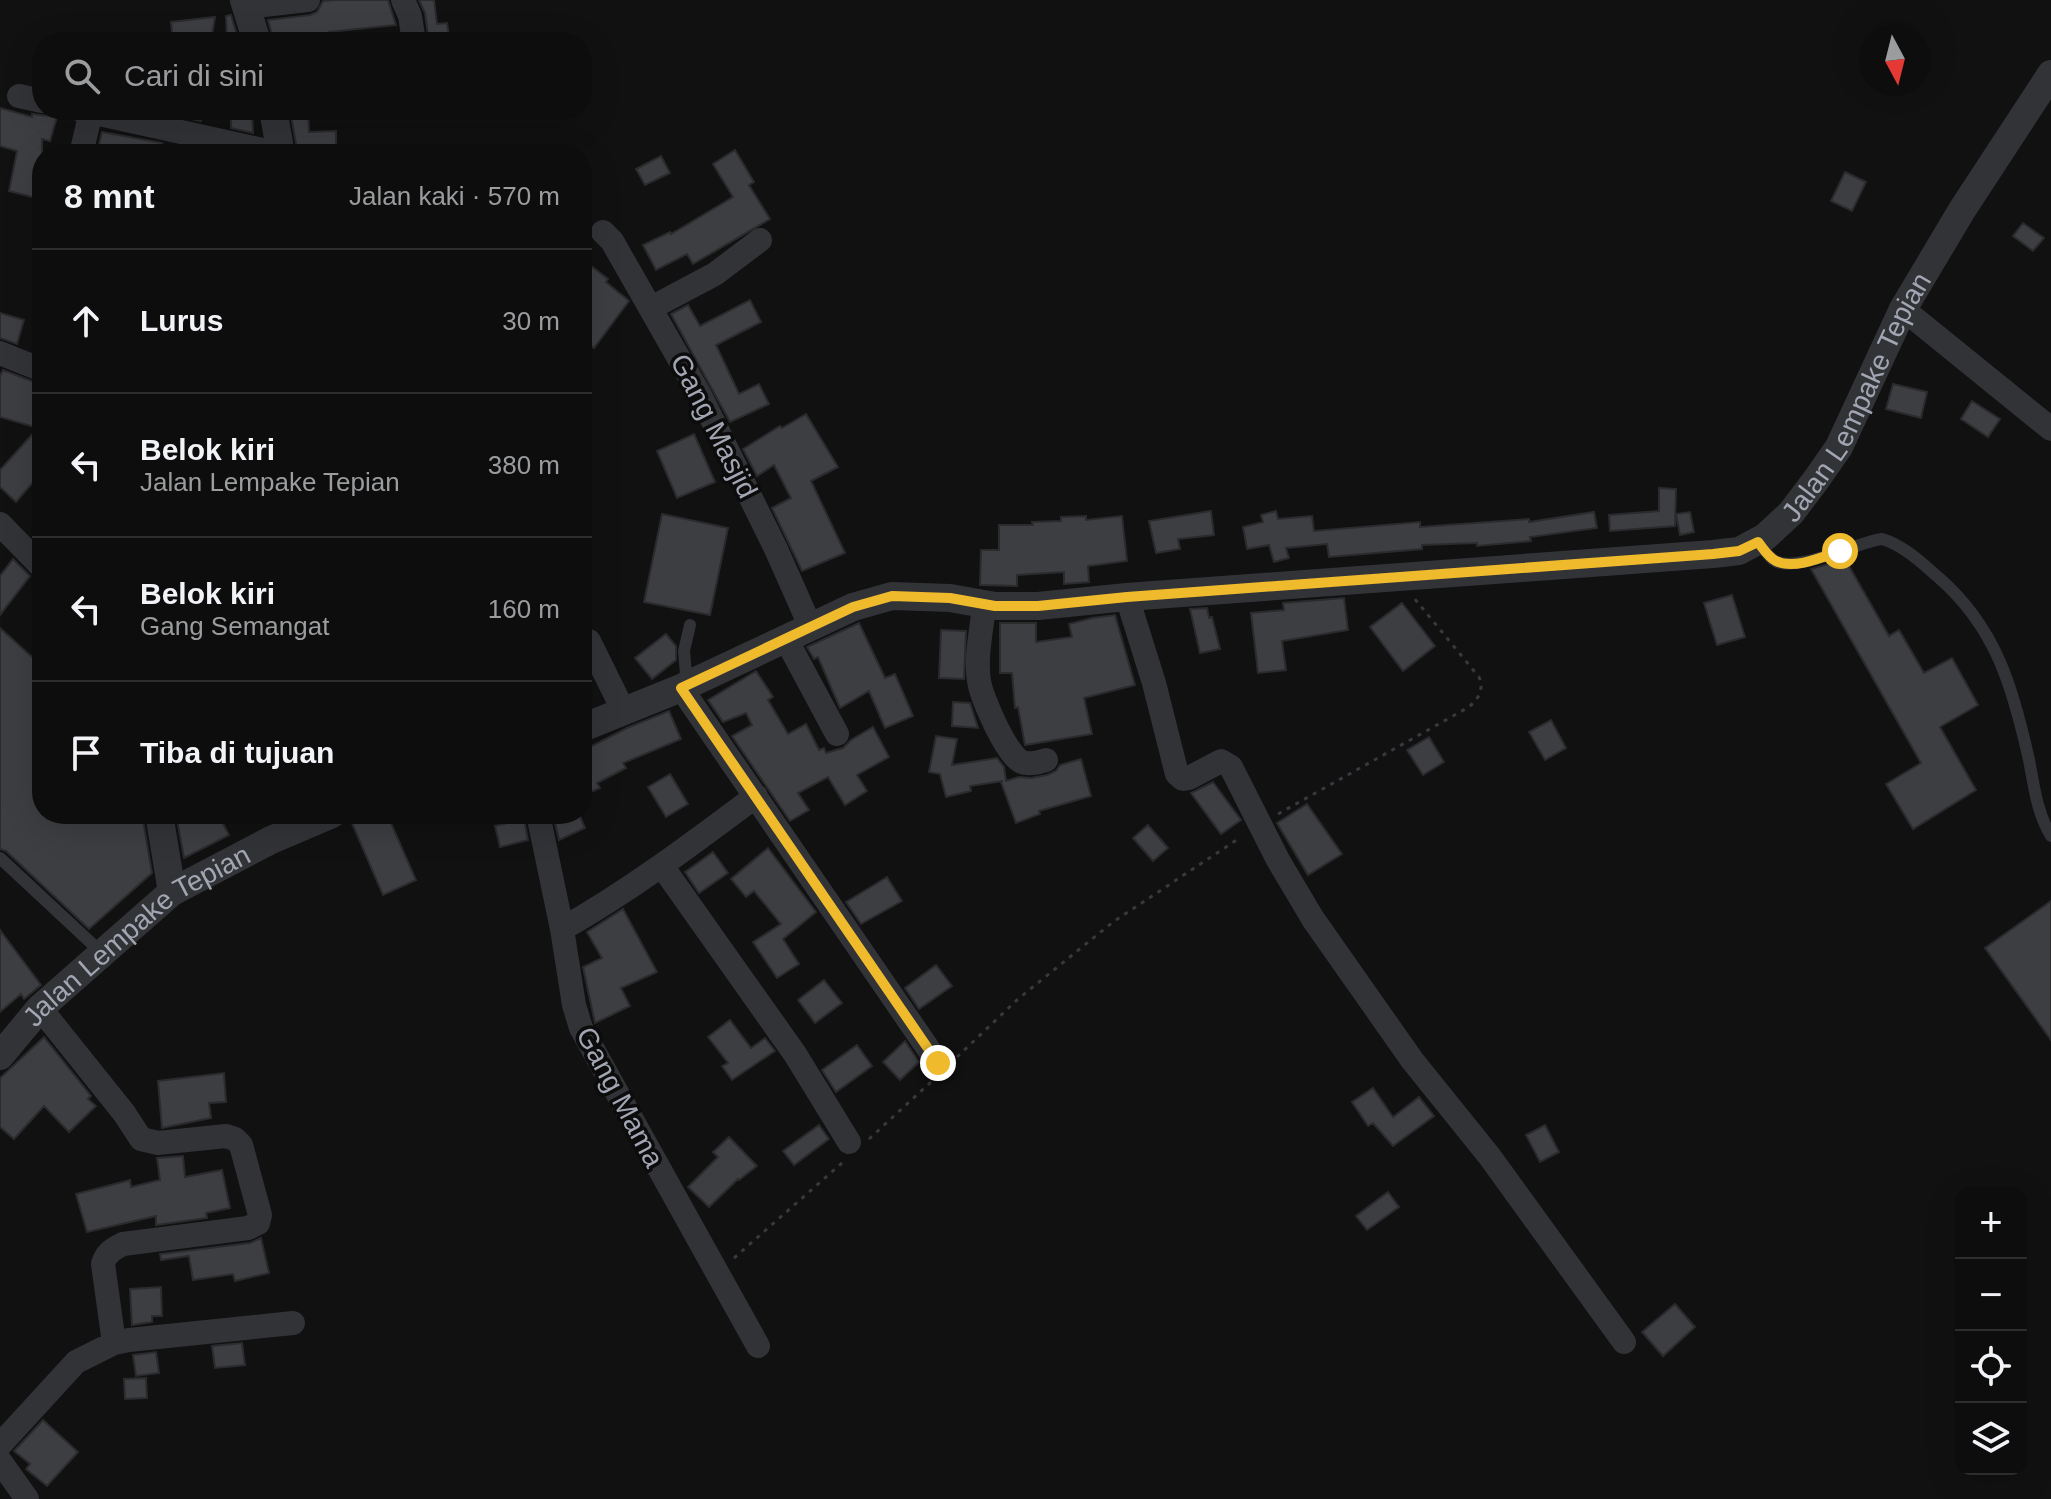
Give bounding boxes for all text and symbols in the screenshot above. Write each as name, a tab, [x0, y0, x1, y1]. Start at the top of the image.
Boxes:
north arrow	[1859, 24, 1931, 96]
search box	[32, 32, 592, 120]
icon: search	[60, 54, 104, 98]
text: Cari di sini	[124, 59, 264, 92]
text: 8 mnt	[64, 177, 155, 215]
text: Jalan kaki · 570 m	[349, 181, 560, 211]
street label: Jalan Lempake Tepian	[1775, 267, 1937, 527]
icon: ahead	[64, 299, 108, 343]
text: Lurus	[140, 304, 223, 337]
text: 30 m	[502, 306, 560, 336]
street label: Gang Masjid	[665, 349, 763, 503]
text: Belok kiri	[140, 433, 275, 466]
icon: left	[64, 443, 108, 487]
text: 380 m	[488, 450, 560, 480]
text: Jalan Lempake Tepian	[140, 467, 400, 497]
route start	[1822, 533, 1858, 569]
text: Belok kiri	[140, 577, 275, 610]
icon: left	[64, 587, 108, 631]
text: 160 m	[488, 594, 560, 624]
text: Gang Semangat	[140, 611, 329, 641]
icon: arrive	[64, 731, 108, 775]
text: Tiba di tujuan	[140, 736, 334, 769]
street label: Jalan Lempake Tepian	[16, 838, 255, 1032]
street label: Gang Mama	[570, 1022, 670, 1173]
route end	[920, 1045, 956, 1081]
map controls	[1955, 1187, 2027, 1475]
button: +	[1955, 1187, 2027, 1259]
button: −	[1955, 1259, 2027, 1331]
button: locate	[1955, 1331, 2027, 1403]
button: layers	[1955, 1403, 2027, 1475]

